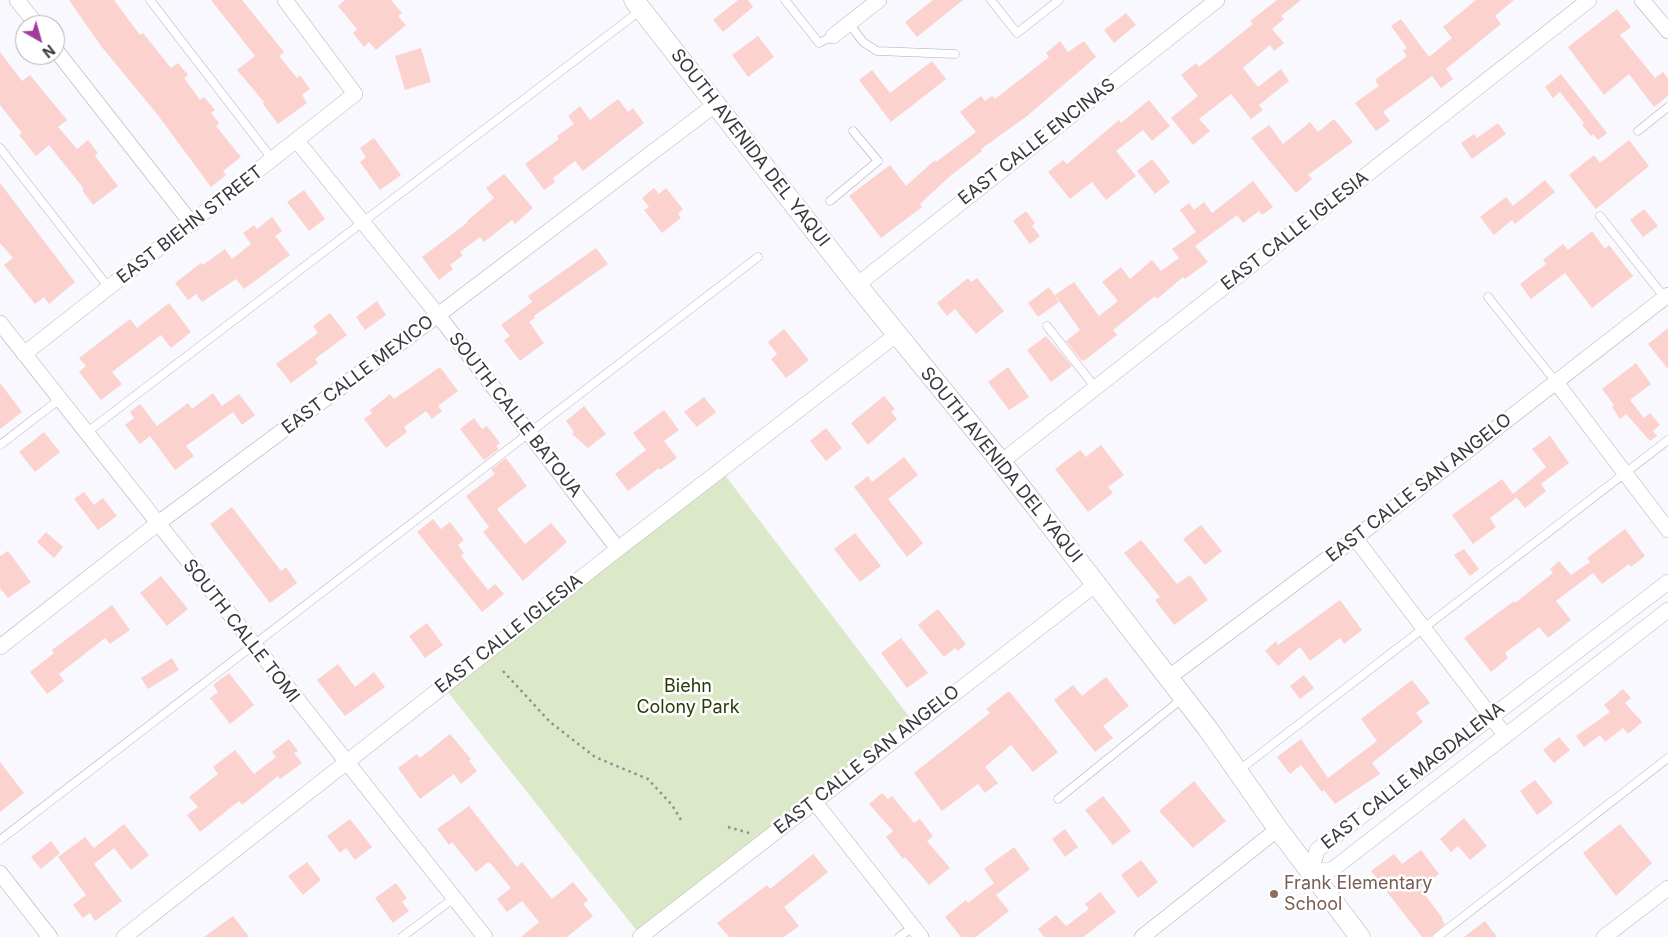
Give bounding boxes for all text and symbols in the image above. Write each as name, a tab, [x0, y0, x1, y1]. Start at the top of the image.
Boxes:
north arrow	[15, 15, 65, 65]
text: N	[39, 41, 58, 61]
street label: SOUTH AVENIDA DEL YAQUI	[666, 45, 834, 251]
street label: EAST CALLE ENCINAS	[954, 74, 1120, 210]
street label: EAST BIEHN STREET	[113, 161, 267, 289]
street label: EAST CALLE IGLESIA	[1217, 167, 1373, 295]
street label: EAST CALLE MEXICO	[278, 311, 438, 439]
street label: SOUTH CALLE BATOUA	[444, 328, 586, 502]
street label: SOUTH AVENIDA DEL YAQUI	[915, 363, 1087, 567]
street label: EAST CALLE SAN ANGELO	[1322, 409, 1516, 567]
street label: SOUTH CALLE TOMI	[178, 555, 304, 707]
street label: EAST CALLE IGLESIA	[431, 570, 587, 698]
park label: Biehn Colony Park	[636, 676, 740, 719]
street label: EAST CALLE SAN ANGELO	[770, 681, 964, 839]
street label: EAST CALLE MAGDALENA	[1317, 698, 1509, 854]
place label: Frank Elementary School	[1284, 873, 1432, 916]
marker: Frank Elementary School	[1268, 888, 1280, 900]

